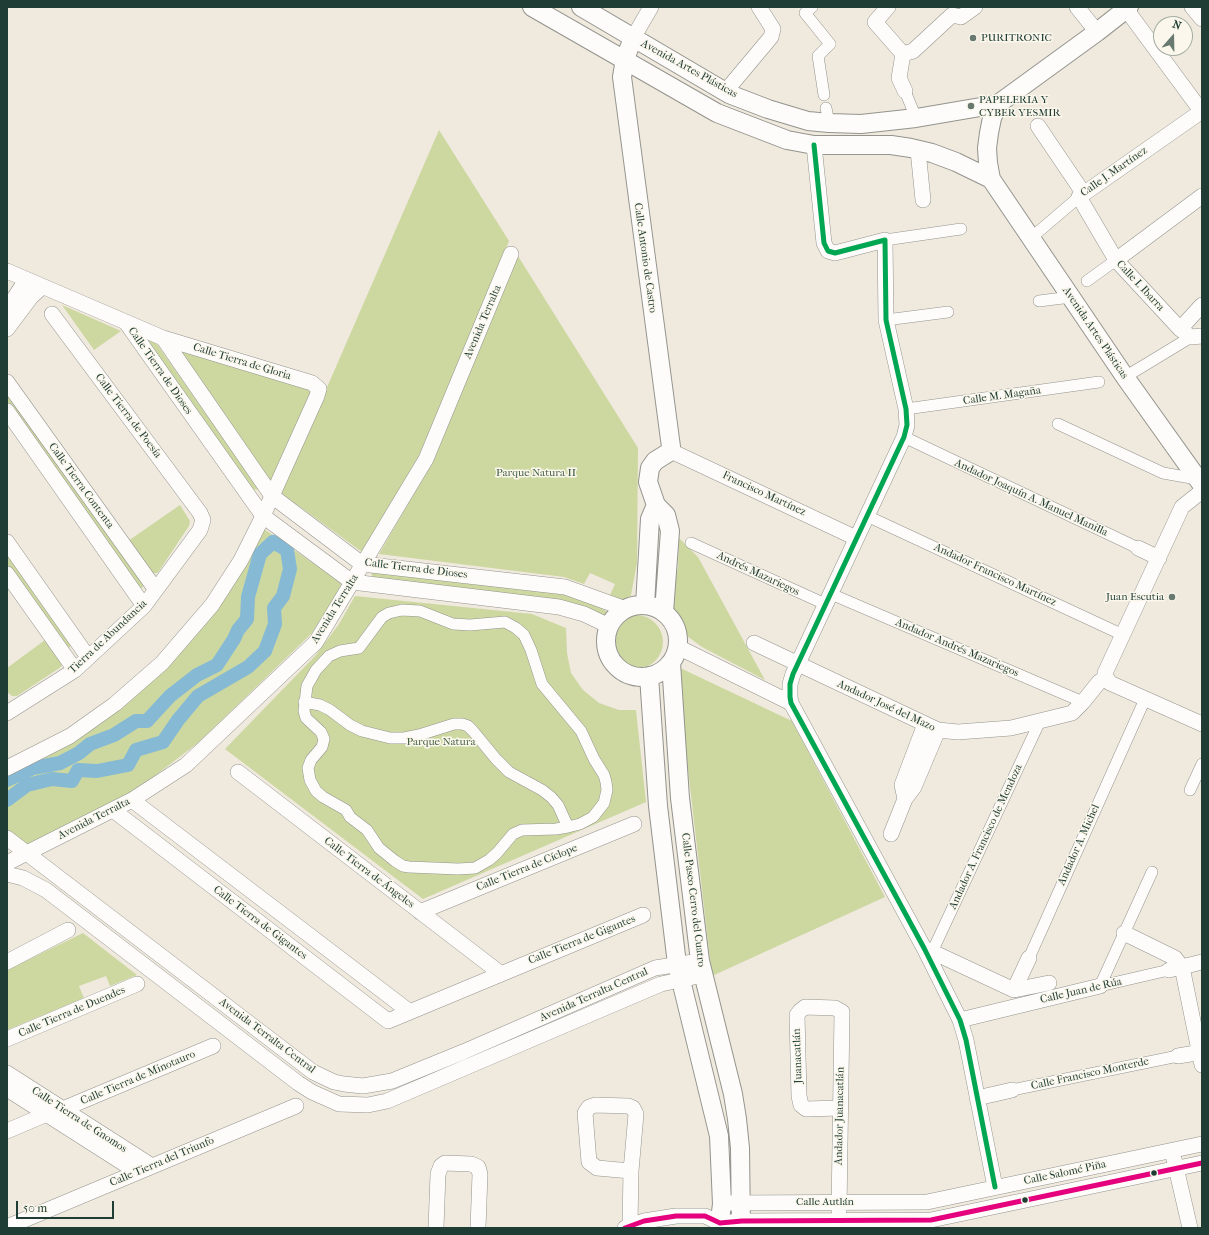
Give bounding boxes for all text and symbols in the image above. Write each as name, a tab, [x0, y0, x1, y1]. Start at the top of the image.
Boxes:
north arrow	[1153, 16, 1193, 56]
text: N	[1171, 18, 1183, 33]
place label: PURITRONIC	[981, 31, 1052, 45]
marker: PURITRONIC	[968, 33, 978, 43]
street label: Avenida Artes Plásticas	[638, 37, 740, 101]
place label: PAPELERIA Y CYBER YESMIR	[979, 93, 1061, 119]
marker: PAPELERIA Y CYBER YESMIR	[966, 101, 976, 111]
street label: Calle J. Martínez	[1078, 144, 1150, 200]
street label: Calle Antonio de Castro	[631, 202, 659, 314]
street label: Calle I. Ibarra	[1113, 258, 1167, 314]
street label: Avenida Terralta	[461, 283, 505, 361]
street label: Avenida Artes Plásticas	[1059, 284, 1131, 382]
street label: Calle Tierra de Dioses	[125, 325, 195, 417]
street label: Calle Tierra de Gloria	[191, 341, 293, 383]
street label: Calle Tierra de Poesía	[92, 371, 164, 461]
street label: Calle M. Magaña	[962, 384, 1042, 408]
street label: Calle Tierra Contenta	[45, 441, 117, 531]
street label: Andador Joaquín A. Manuel Manilla	[952, 457, 1110, 539]
park label: Parque Natura II	[496, 466, 576, 480]
street label: Francisco Martínez	[720, 469, 808, 519]
street label: Andador Francisco Martínez	[932, 541, 1058, 609]
street label: Andrés Mazariegos	[715, 549, 801, 599]
street label: Calle Tierra de Dioses	[364, 556, 468, 582]
street label: Avenida Terralta	[308, 572, 362, 646]
place label: Juan Escutia	[1106, 590, 1164, 604]
marker: Juan Escutia	[1167, 592, 1177, 602]
street label: Tierra de Abundancia	[66, 597, 150, 677]
street label: Andador Andrés Mazariegos	[893, 616, 1021, 680]
street label: Andador José del Mazo	[835, 677, 937, 735]
park label: Parque Natura	[406, 735, 476, 749]
street label: Andador A. Francisco de Mendoza	[946, 762, 1026, 912]
street label: Avenida Terralta	[56, 795, 132, 843]
street label: Andador A. Michel	[1055, 802, 1103, 888]
street label: Calle Paseo Cerro del Cuatro	[678, 832, 708, 968]
street label: Calle Tierra de Ángeles	[321, 835, 417, 911]
street label: Calle Tierra de Cíclope	[474, 842, 580, 894]
street label: Calle Tierra de Gigantes	[210, 883, 310, 963]
street label: Calle Tierra de Gigantes	[526, 912, 638, 968]
street label: Avenida Terralta Central	[538, 965, 650, 1025]
street label: Calle Juan de Rúa	[1039, 975, 1123, 1007]
street label: Calle Tierra de Duendes	[17, 984, 127, 1040]
street label: Avenida Terralta Central	[216, 995, 318, 1077]
street label: Juanacatlán	[790, 1028, 806, 1084]
street label: Calle Tierra de Minotauro	[79, 1048, 197, 1108]
street label: Calle Francisco Monterde	[1030, 1055, 1150, 1093]
street label: Andador Juanacatlán	[833, 1067, 847, 1165]
street label: Calle Tierra de Gnomos	[29, 1084, 129, 1156]
street label: Calle Tierra del Triunfo	[108, 1134, 216, 1190]
street label: Calle Salomé Piña	[1023, 1158, 1107, 1188]
unlabelled marker	[1149, 1168, 1159, 1178]
scale bar	[18, 1193, 116, 1219]
street label: Calle Autlán	[796, 1195, 854, 1209]
unlabelled marker	[1020, 1195, 1030, 1205]
text: 50 m	[23, 1201, 47, 1215]

